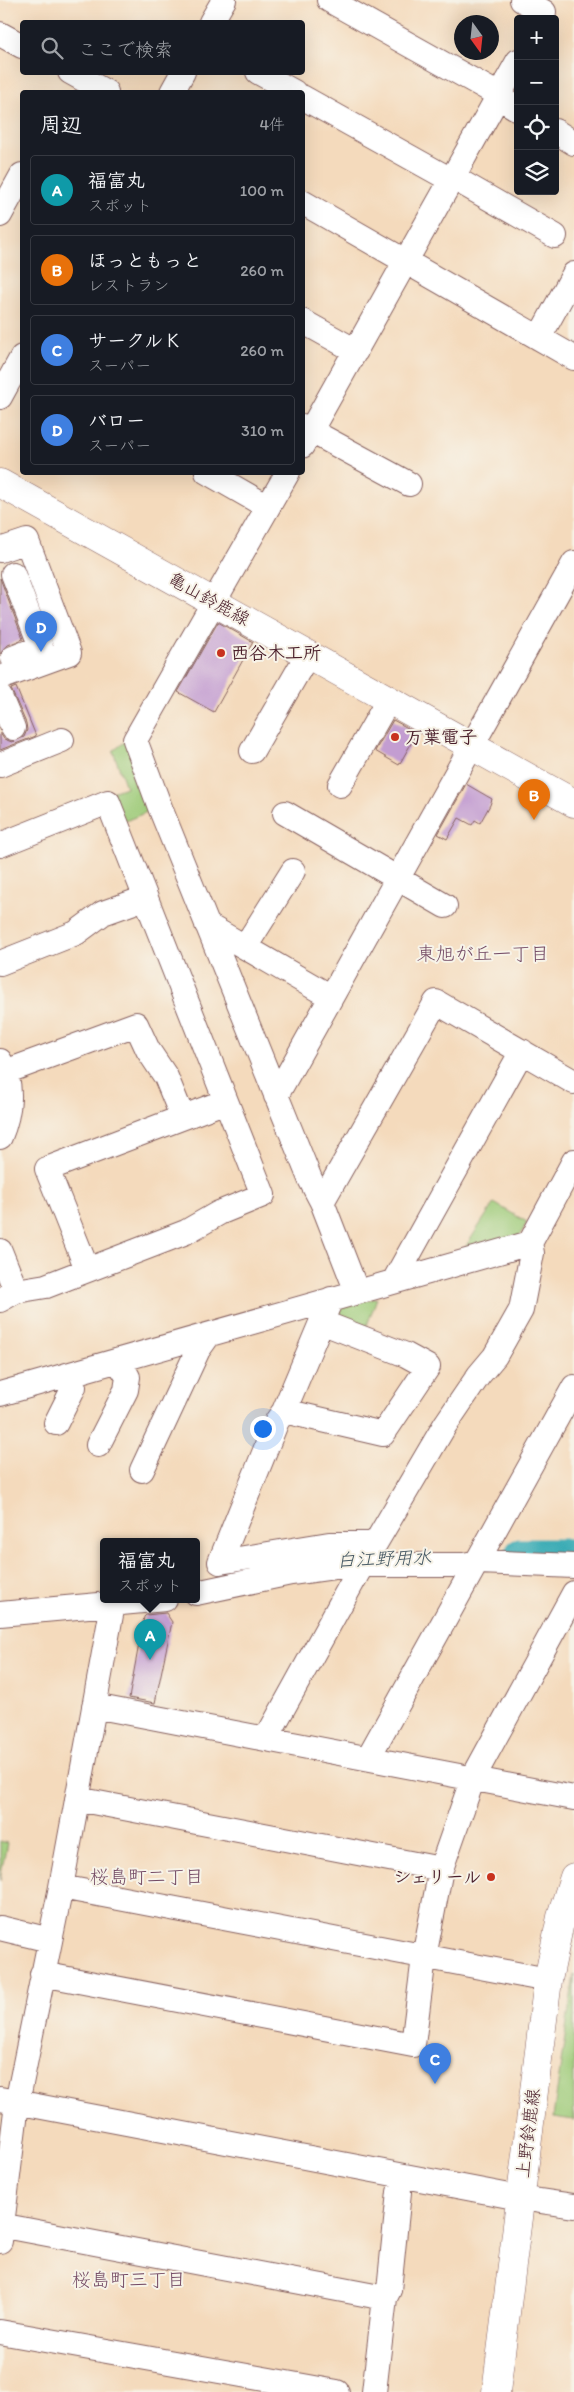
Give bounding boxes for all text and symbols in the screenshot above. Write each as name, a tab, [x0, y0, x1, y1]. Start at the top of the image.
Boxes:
north arrow	[454, 15, 499, 60]
map controls	[514, 15, 559, 195]
button: +	[514, 15, 559, 60]
search box	[20, 20, 305, 75]
icon: search	[38, 34, 66, 62]
text: ここで検索	[78, 38, 173, 61]
button: −	[514, 60, 559, 105]
button: locate	[514, 105, 559, 150]
text: 周辺	[40, 112, 82, 137]
text: 4件	[259, 115, 285, 134]
button: layers	[514, 150, 559, 195]
text: 福富丸	[88, 169, 145, 192]
text: A	[52, 181, 62, 200]
text: 100 m	[240, 181, 284, 200]
text: スポット	[88, 196, 152, 215]
text: ほっともっと	[88, 249, 202, 272]
text: B	[52, 261, 62, 280]
text: 260 m	[240, 261, 284, 280]
text: レストラン	[88, 276, 169, 295]
text: サークルＫ	[88, 329, 182, 352]
text: C	[52, 341, 62, 360]
text: 260 m	[240, 341, 284, 360]
text: スーパー	[88, 356, 151, 375]
text: バロー	[88, 409, 145, 432]
text: D	[52, 421, 62, 440]
text: 310 m	[241, 421, 284, 440]
text: スーパー	[88, 436, 151, 455]
street label: 亀山鈴鹿線	[164, 568, 254, 630]
pin: D	[25, 611, 57, 652]
place label: 西谷木工所	[231, 642, 321, 664]
marker: 西谷木工所	[215, 647, 227, 659]
place label: 万葉電子	[405, 726, 477, 748]
marker: 万葉電子	[389, 731, 401, 743]
pin: B	[518, 779, 550, 820]
district label: 東旭が丘一丁目	[416, 942, 550, 965]
your location	[250, 1416, 276, 1442]
popup	[100, 1538, 200, 1603]
water label: 白江野用水	[336, 1545, 432, 1572]
text: 福富丸	[118, 1549, 175, 1572]
text: スポット	[118, 1576, 182, 1595]
pin: A	[134, 1619, 166, 1660]
district label: 桜島町二丁目	[90, 1865, 204, 1888]
place label: シェリール	[393, 1866, 481, 1888]
marker: シェリール	[485, 1871, 497, 1883]
pin: C	[419, 2043, 451, 2084]
street label: 上野鈴鹿線	[512, 2087, 544, 2179]
district label: 桜島町三丁目	[72, 2268, 186, 2291]

